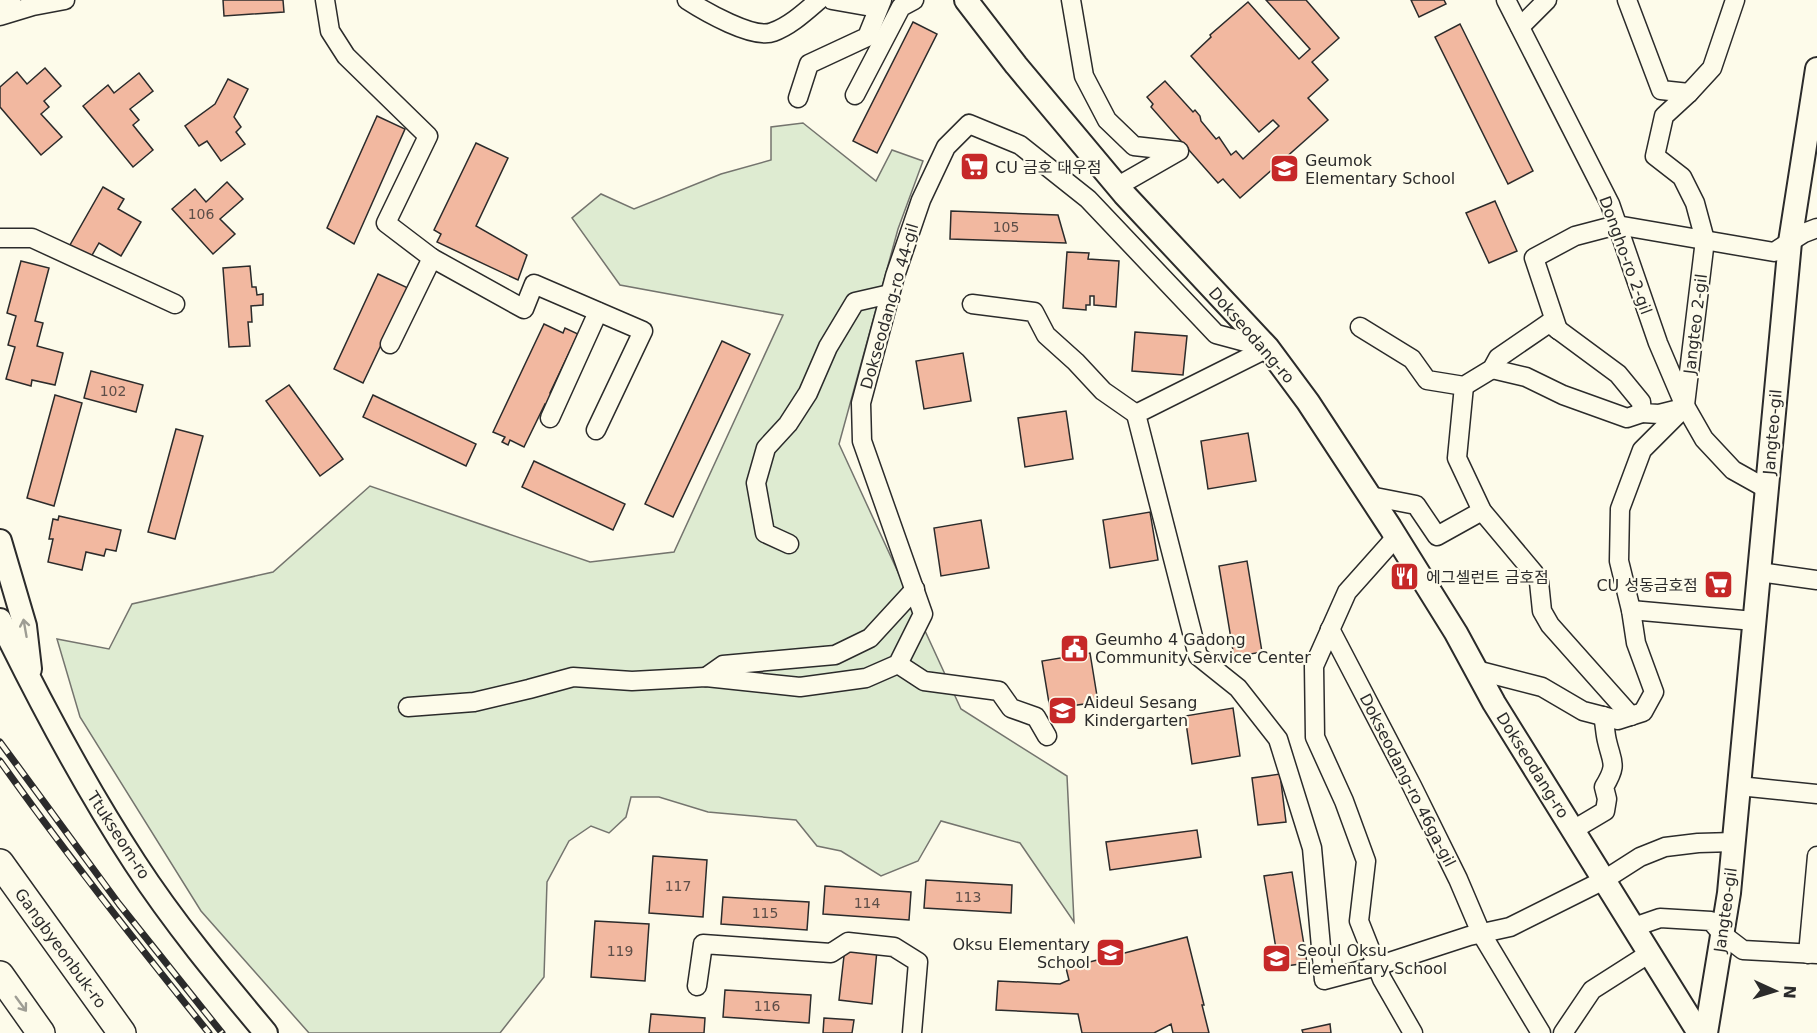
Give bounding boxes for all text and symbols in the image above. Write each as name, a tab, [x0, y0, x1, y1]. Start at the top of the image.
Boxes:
supermarket icon: CU 금호 대우점	[958, 151, 990, 183]
place label: Geumok Elementary School	[1305, 151, 1455, 188]
school or university icon: Geumok Elementary School	[1268, 153, 1300, 185]
place label: CU 금호 대우점	[995, 158, 1102, 177]
street label: Dongho-ro 2-gil	[1595, 193, 1656, 317]
house number: 106	[188, 206, 214, 222]
house number: 105	[993, 219, 1019, 235]
street label: Dokseodang-ro 44-gil	[857, 221, 922, 391]
street label: Jangteo 2-gil	[1680, 273, 1711, 376]
street label: Dokseodang-ro	[1205, 283, 1299, 387]
house number: 102	[100, 383, 126, 399]
street label: Jangteo-gil	[1759, 388, 1786, 477]
restaurant icon: 에그셀런트 금호점	[1389, 561, 1421, 593]
place label: 에그셀런트 금호점	[1426, 568, 1549, 587]
supermarket icon: CU 성동금호점	[1703, 569, 1735, 601]
place label: CU 성동금호점	[1596, 576, 1698, 595]
one-way arrow	[19, 618, 30, 638]
place label: Geumho 4 Gadong Community Service Center	[1095, 630, 1311, 667]
public building icon: Geumho 4 Gadong Community Service Center	[1058, 632, 1090, 664]
street label: Dokseodang-ro 46ga-gil	[1356, 691, 1460, 870]
place label: Aideul Sesang Kindergarten	[1084, 693, 1198, 730]
school or university icon: Aideul Sesang Kindergarten	[1047, 695, 1079, 727]
street label: Dokseodang-ro	[1492, 709, 1573, 822]
street label: Ttukseom-ro	[83, 787, 154, 883]
street label: Jangteo-gil	[1710, 866, 1741, 955]
house number: 117	[665, 878, 691, 894]
street label: Gangbyeonbuk-ro	[11, 885, 110, 1012]
house number: 113	[955, 889, 981, 905]
house number: 114	[854, 895, 880, 911]
house number: 115	[752, 905, 778, 921]
place label: Oksu Elementary School	[952, 935, 1090, 972]
school or university icon: Oksu Elementary School	[1095, 937, 1127, 969]
place label: Seoul Oksu Elementary School	[1297, 941, 1447, 978]
house number: 119	[607, 943, 633, 959]
school or university icon: Seoul Oksu Elementary School	[1260, 943, 1292, 975]
north arrow	[1745, 961, 1805, 1021]
text: N	[1780, 985, 1799, 999]
one-way arrow	[15, 996, 27, 1012]
house number: 116	[754, 998, 780, 1014]

